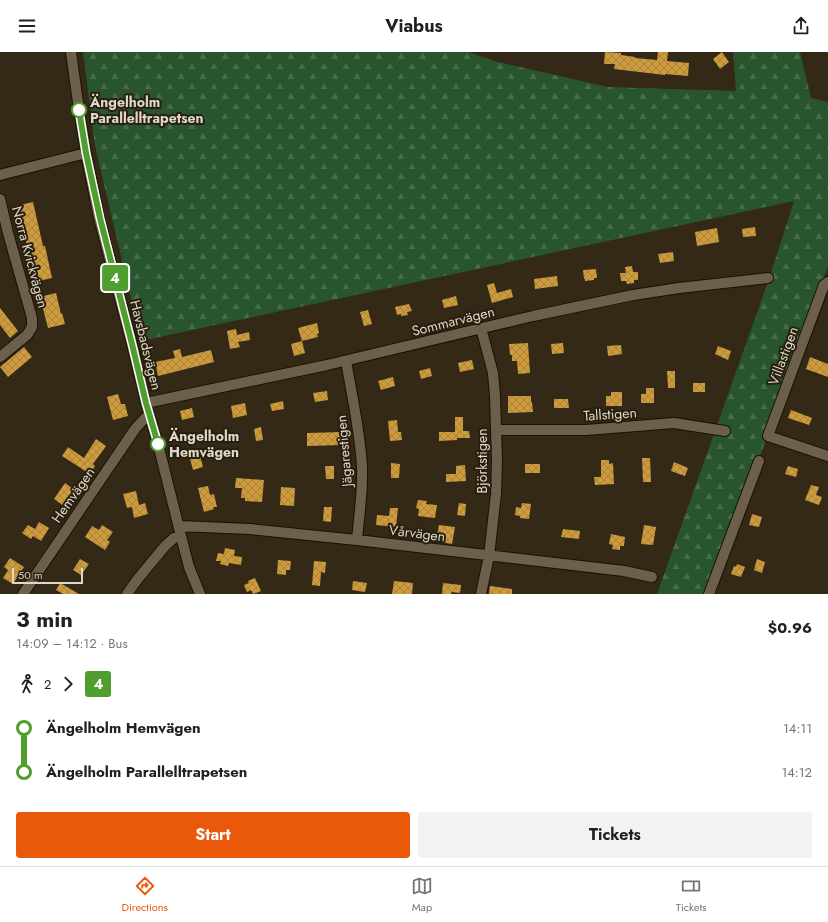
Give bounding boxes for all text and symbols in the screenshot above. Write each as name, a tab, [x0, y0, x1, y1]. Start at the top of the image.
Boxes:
text: Viabus	[385, 13, 443, 39]
icon: menu	[16, 15, 38, 37]
icon: share	[790, 15, 812, 37]
place label: Ängelholm Parallelltrapetsen	[89, 92, 204, 128]
marker: Ängelholm Parallelltrapetsen	[71, 102, 87, 118]
street label: Norra Kvickvägen	[7, 204, 53, 310]
line badge: 4	[102, 265, 128, 291]
text: 4	[110, 268, 120, 288]
street label: Havsbadsvägen	[125, 298, 167, 392]
street label: Sommarvägen	[410, 301, 496, 341]
street label: Villastigen	[763, 324, 803, 388]
street label: Tallstigen	[583, 402, 637, 426]
street label: Jägarestigen	[331, 414, 357, 490]
place label: Ängelholm Hemvägen	[168, 426, 239, 462]
street label: Björkstigen	[472, 428, 492, 494]
marker: Ängelholm Hemvägen	[150, 436, 166, 452]
street label: Hemvägen	[47, 463, 99, 527]
street label: Vårvägen	[388, 520, 446, 546]
scale bar	[12, 566, 83, 585]
text: 50 m	[18, 567, 43, 583]
text: 3 min	[16, 603, 73, 635]
text: $0.96	[768, 617, 812, 639]
text: 14:09 – 14:12 · Bus	[16, 634, 128, 653]
icon: walk	[16, 673, 38, 695]
icon: forward	[57, 673, 79, 695]
text: 4	[93, 674, 103, 694]
text: 2	[44, 675, 51, 694]
text: Ängelholm Hemvägen	[46, 717, 201, 739]
text: 14:11	[783, 719, 812, 738]
text: Ängelholm Parallelltrapetsen	[46, 761, 247, 783]
text: 14:12	[781, 763, 812, 782]
button: Start	[16, 812, 410, 858]
button: Tickets	[418, 812, 812, 858]
tab: Directions	[121, 875, 168, 915]
tab: Map	[411, 875, 433, 915]
tab: Tickets	[676, 875, 707, 915]

